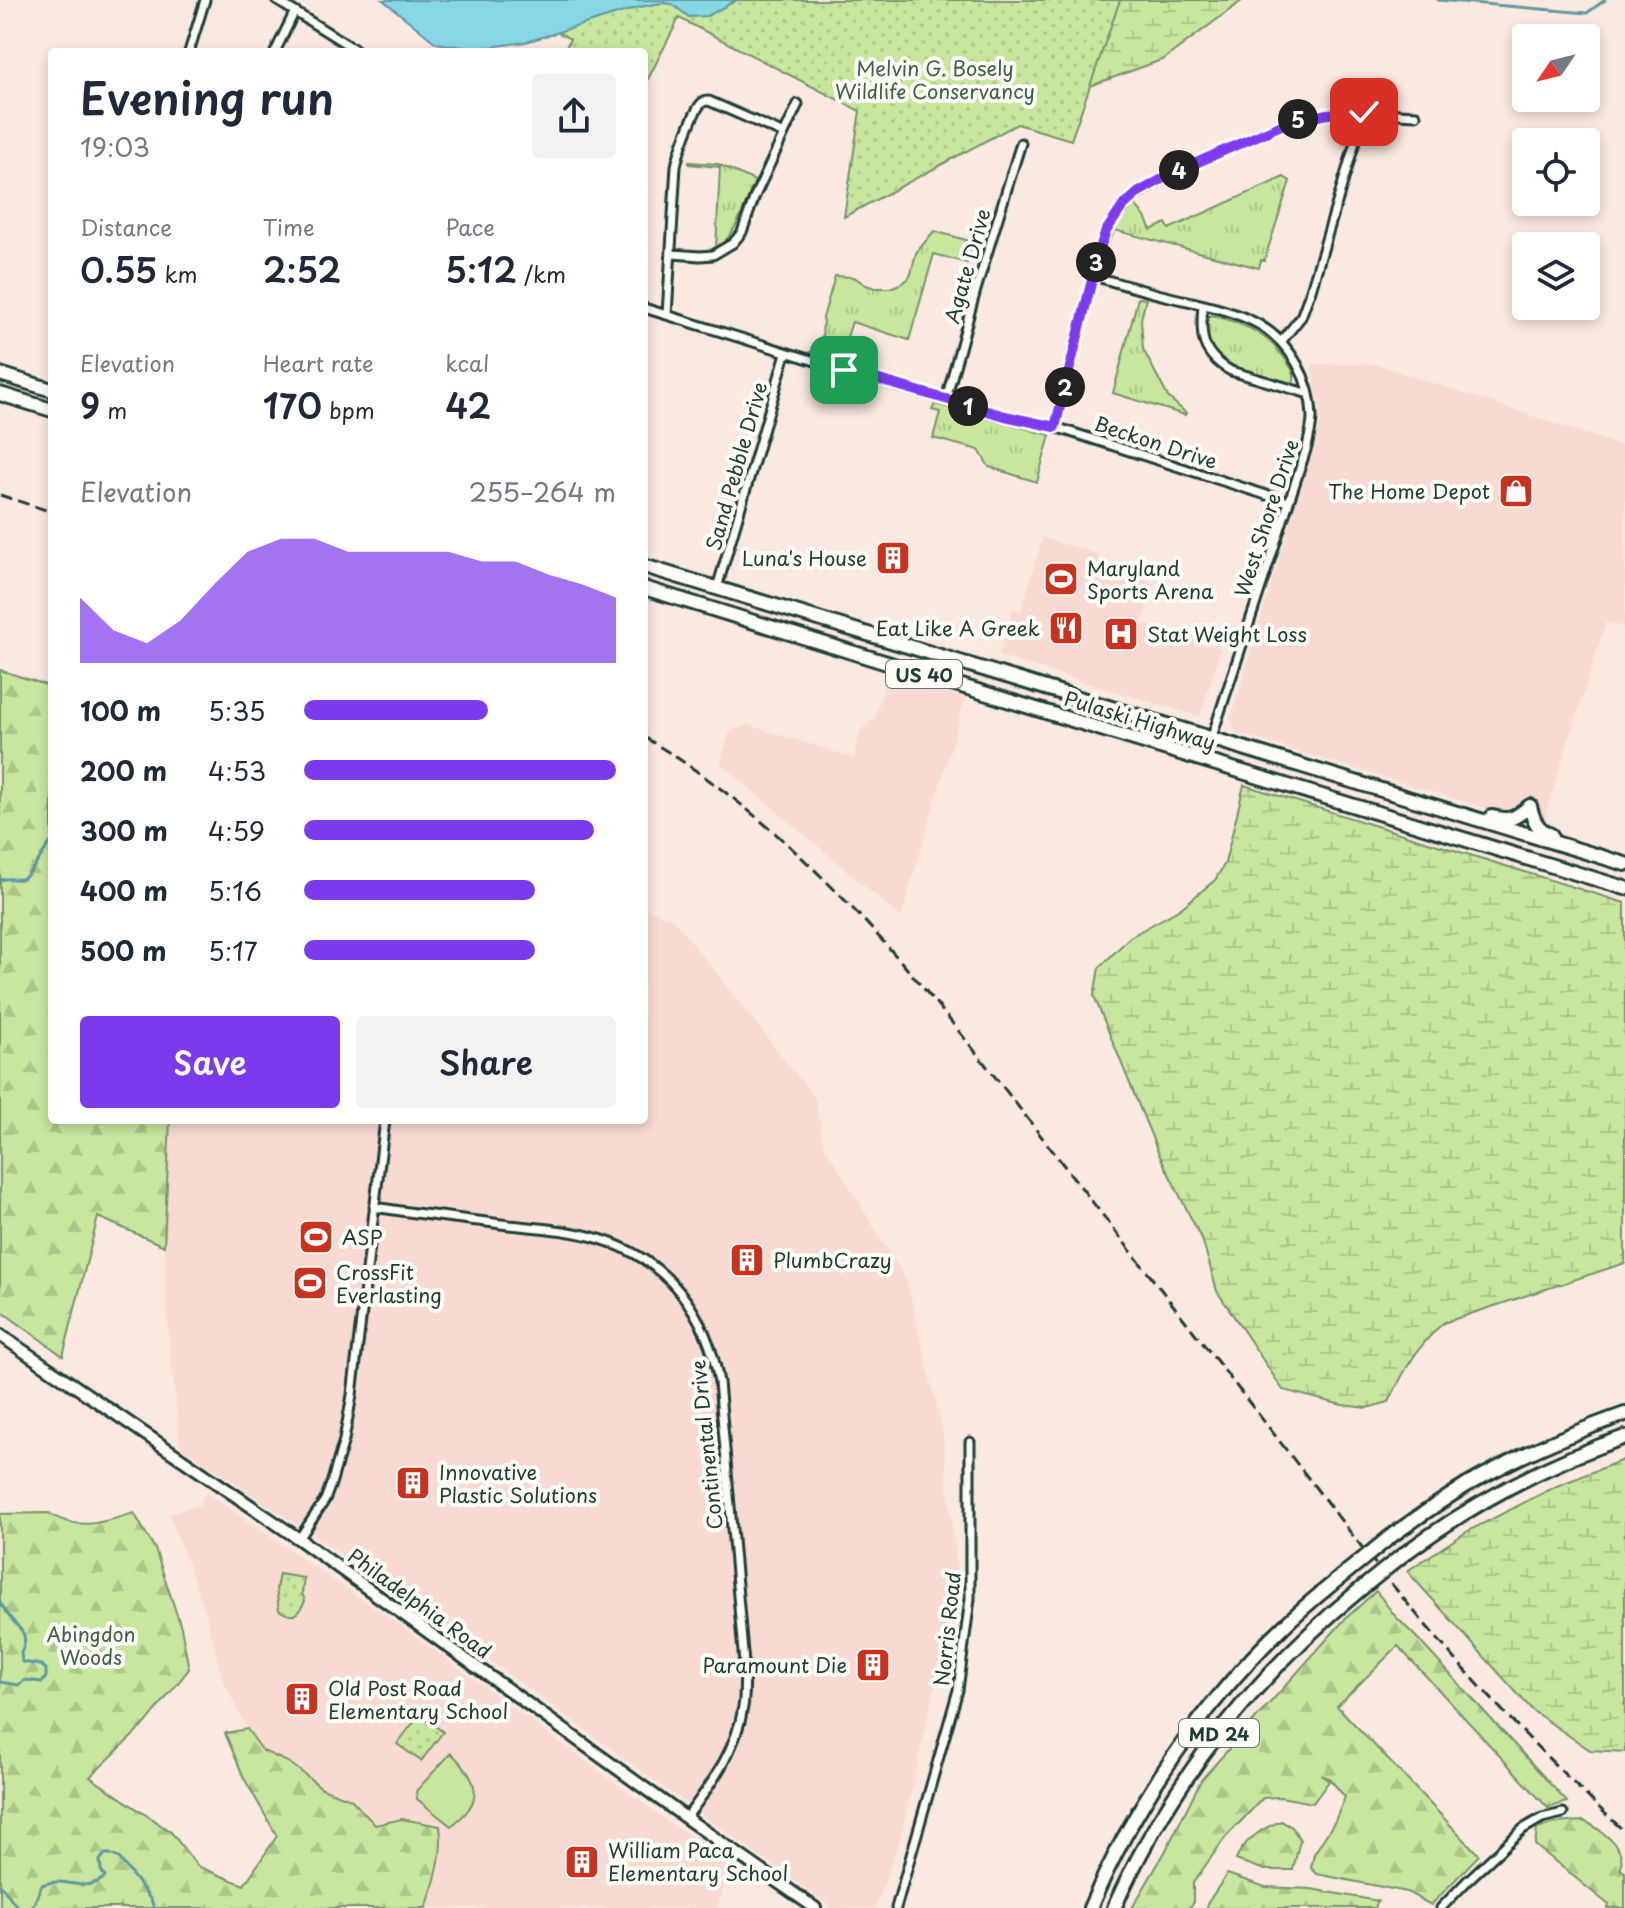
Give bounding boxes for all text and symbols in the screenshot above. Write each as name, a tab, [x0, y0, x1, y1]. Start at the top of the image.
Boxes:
north arrow	[1512, 24, 1600, 112]
map controls	[1512, 24, 1600, 320]
park label: Melvin G. Bosely Wildlife Conservancy	[835, 53, 1035, 106]
text: Evening run	[80, 64, 334, 130]
button: share	[532, 74, 616, 158]
pin	[1330, 78, 1398, 146]
icon: check	[1342, 90, 1386, 134]
pin: 5	[1278, 99, 1318, 139]
text: 5	[1291, 102, 1305, 135]
text: 19:03	[80, 127, 150, 166]
button: locate	[1512, 128, 1600, 216]
pin: 4	[1159, 150, 1199, 190]
text: 4	[1172, 153, 1186, 186]
street label: Agate Drive	[936, 205, 998, 327]
text: Distance	[80, 210, 172, 243]
text: Time	[263, 210, 315, 243]
text: Pace	[445, 210, 495, 243]
button: layers	[1512, 232, 1600, 320]
pin: 3	[1076, 242, 1116, 282]
text: 0.55	[80, 243, 157, 295]
text: 2:52	[263, 243, 341, 295]
text: 5:12	[445, 243, 517, 295]
text: 3	[1089, 245, 1103, 278]
text: km	[157, 257, 198, 290]
text: /km	[517, 257, 566, 290]
pin	[810, 336, 878, 404]
text: Elevation	[80, 346, 175, 379]
text: Heart rate	[263, 346, 374, 379]
text: kcal	[445, 346, 489, 379]
icon: arrive	[822, 348, 866, 392]
pin: 2	[1045, 367, 1085, 407]
text: 2	[1057, 370, 1073, 403]
street label: Sand Pebble Drive	[698, 378, 774, 554]
text: 9	[80, 379, 100, 431]
text: 170	[263, 379, 322, 431]
text: 42	[445, 379, 491, 431]
pin: 1	[948, 386, 988, 426]
text: 1	[963, 389, 973, 422]
text: m	[100, 393, 127, 426]
text: bpm	[322, 393, 375, 426]
street label: Beckon Drive	[1091, 408, 1222, 476]
street label: West Shore Drive	[1226, 435, 1306, 601]
text: Elevation	[80, 472, 192, 511]
text: 255–264 m	[469, 472, 616, 511]
shop icon: The Home Depot	[1497, 472, 1535, 510]
place label: The Home Depot	[1328, 476, 1490, 506]
building icon: Luna's House	[874, 539, 912, 577]
place label: Luna's House	[742, 543, 867, 573]
place label: Maryland Sports Arena	[1087, 553, 1214, 606]
sports icon: Maryland Sports Arena	[1042, 560, 1080, 598]
restaurant icon: Eat Like A Greek	[1047, 609, 1085, 647]
place label: Eat Like A Greek	[876, 613, 1040, 643]
hospital icon: Stat Weight Loss	[1102, 615, 1140, 653]
place label: Stat Weight Loss	[1147, 619, 1307, 649]
road number: US 40	[886, 660, 962, 688]
street label: Pulaski Highway	[1061, 683, 1219, 757]
text: 100 m	[80, 691, 161, 730]
text: 5:35	[208, 691, 265, 730]
text: 200 m	[80, 751, 167, 790]
text: 4:53	[208, 751, 266, 790]
text: 300 m	[80, 811, 168, 850]
text: 4:59	[208, 811, 265, 850]
text: 400 m	[80, 871, 168, 910]
text: 5:16	[208, 871, 262, 910]
text: 500 m	[80, 931, 166, 970]
text: 5:17	[208, 931, 258, 970]
button: Save	[80, 1016, 340, 1108]
button: Share	[356, 1016, 616, 1108]
sports icon: ASP	[297, 1218, 335, 1256]
place label: ASP	[342, 1222, 383, 1252]
building icon: PlumbCrazy	[728, 1241, 766, 1279]
place label: PlumbCrazy	[773, 1245, 892, 1275]
place label: CrossFit Everlasting	[336, 1257, 442, 1310]
sports icon: CrossFit Everlasting	[291, 1264, 329, 1302]
street label: Continental Drive	[682, 1359, 730, 1531]
place label: Innovative Plastic Solutions	[439, 1457, 597, 1510]
building icon: Innovative Plastic Solutions	[394, 1464, 432, 1502]
street label: Philadelphia Road	[342, 1541, 498, 1665]
street label: Norris Road	[926, 1570, 968, 1688]
park label: Abingdon Woods	[46, 1619, 136, 1672]
building icon: Paramount Die	[854, 1646, 892, 1684]
place label: Paramount Die	[703, 1650, 847, 1680]
place label: Old Post Road Elementary School	[328, 1673, 508, 1726]
building icon: Old Post Road Elementary School	[283, 1680, 321, 1718]
road number: MD 24	[1179, 1719, 1259, 1747]
place label: William Paca Elementary School	[608, 1835, 788, 1888]
building icon: William Paca Elementary School	[563, 1843, 601, 1881]

